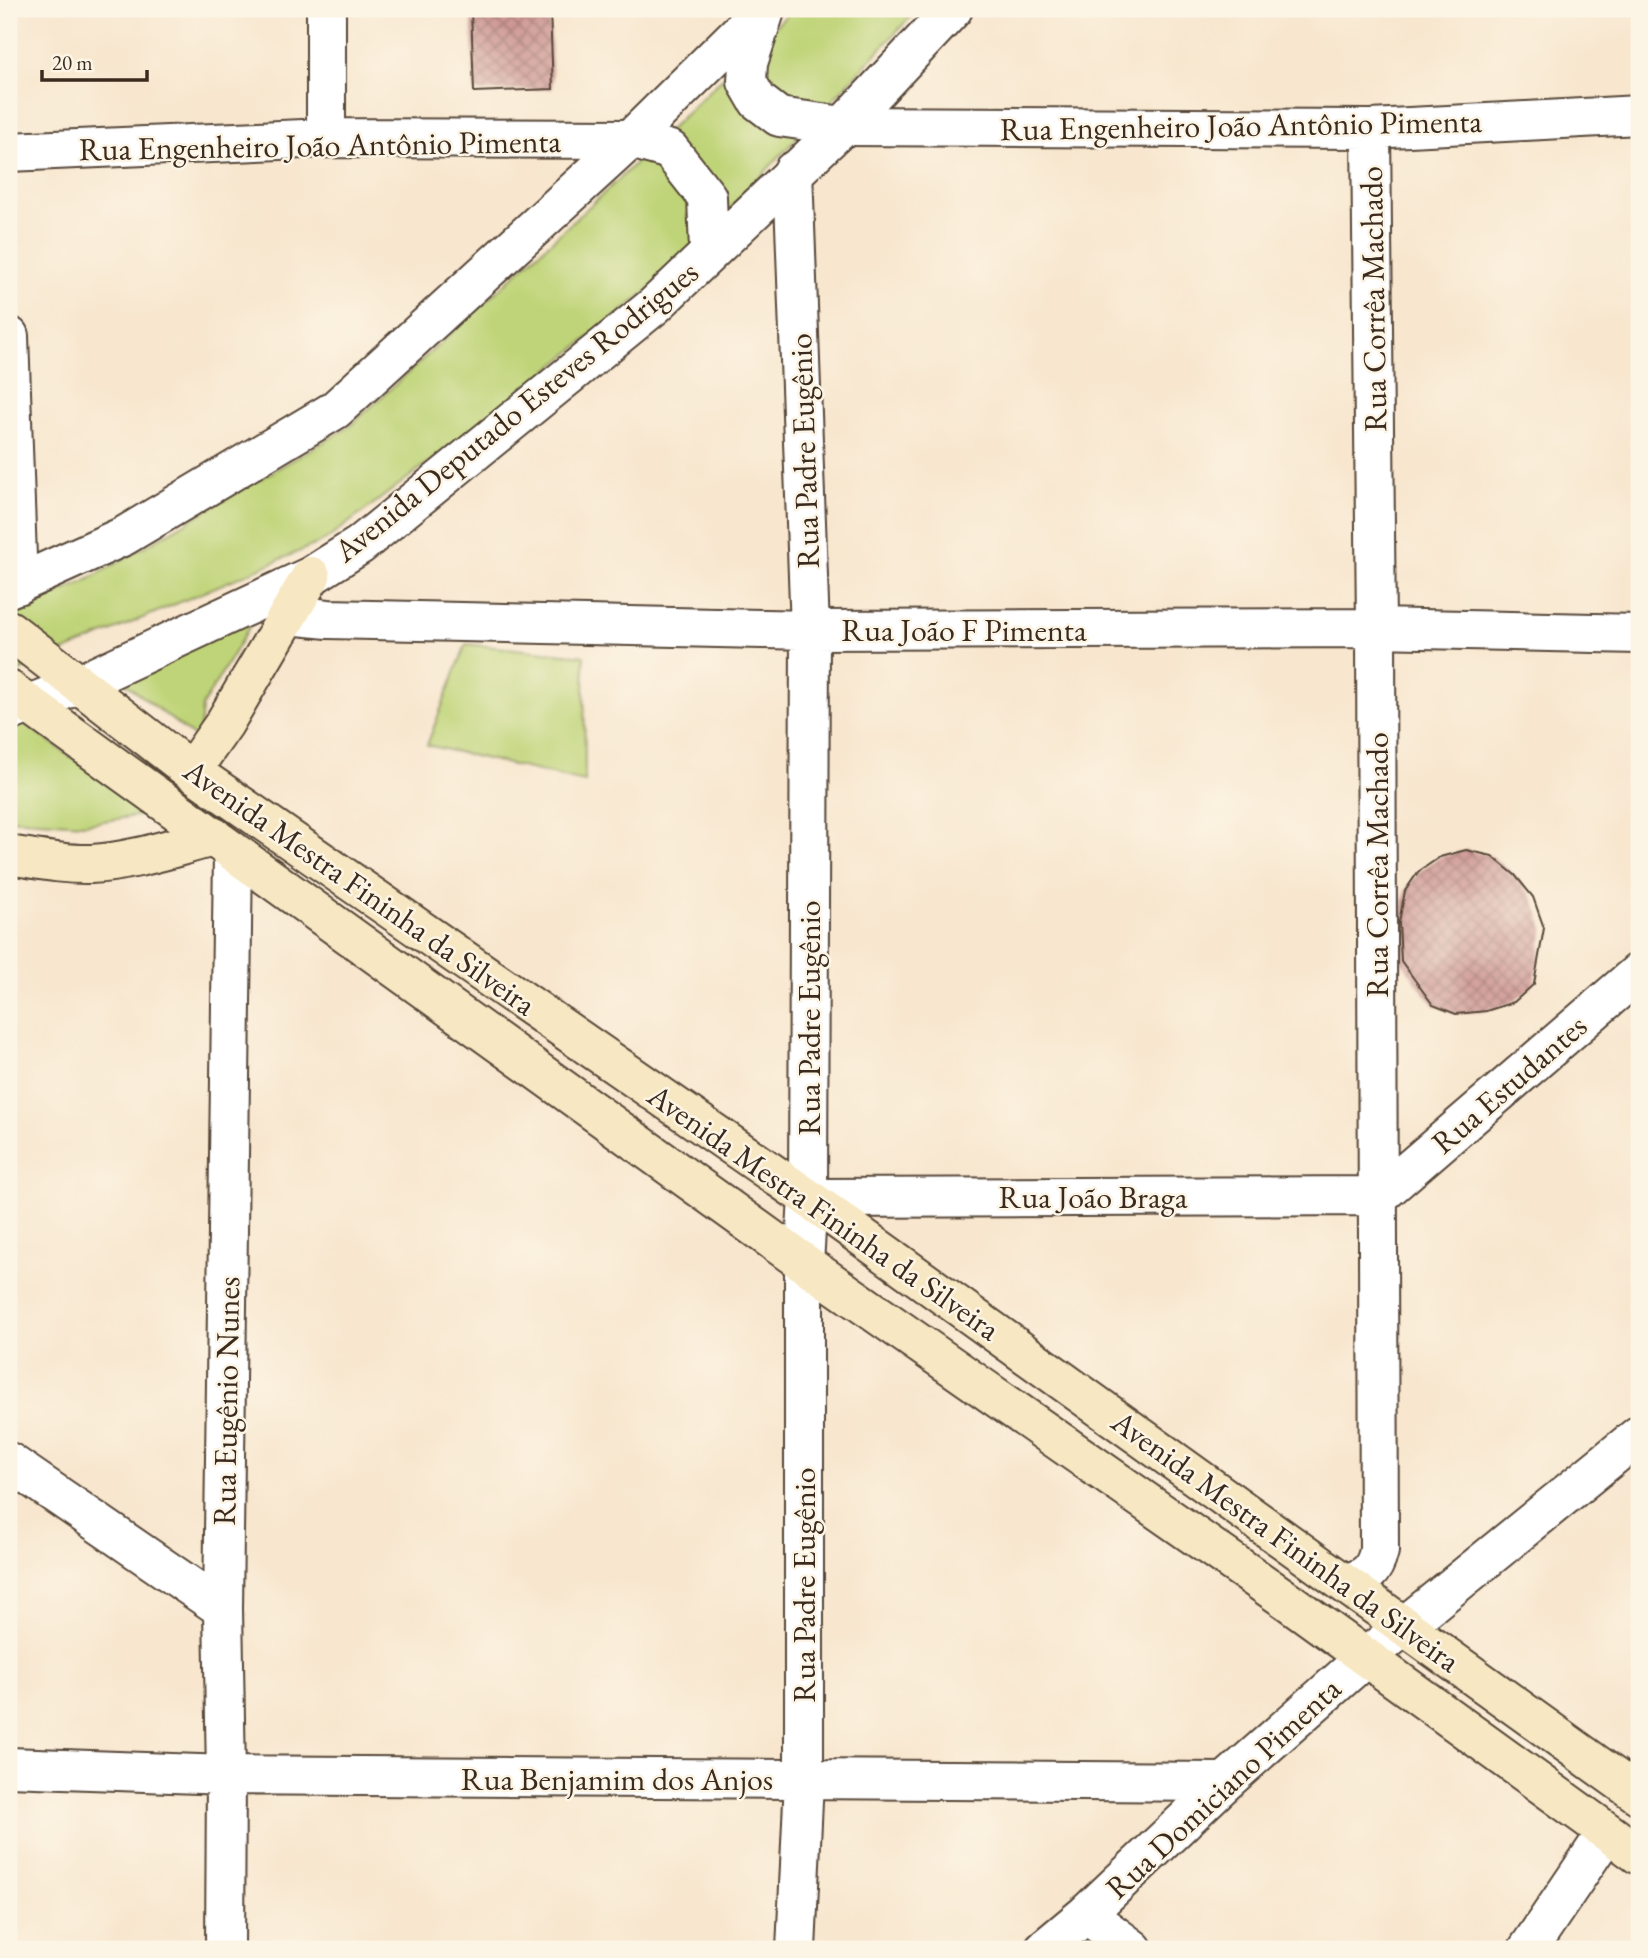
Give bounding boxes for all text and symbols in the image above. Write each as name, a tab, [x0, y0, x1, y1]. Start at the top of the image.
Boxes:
scale bar	[42, 38, 147, 82]
text: 20 m	[52, 49, 93, 76]
street label: Rua Engenheiro João Antônio Pimenta	[999, 100, 1483, 150]
street label: Rua Engenheiro João Antônio Pimenta	[78, 120, 562, 170]
street label: Rua Corrêa Machado	[1350, 166, 1396, 432]
street label: Avenida Deputado Esteves Rodrigues	[324, 251, 707, 572]
street label: Rua Padre Eugênio	[779, 333, 829, 569]
street label: Rua João F Pimenta	[841, 609, 1087, 651]
street label: Rua Corrêa Machado	[1356, 732, 1398, 998]
street label: Avenida Mestra Fininha da Silveira	[175, 749, 545, 1025]
street label: Rua Padre Eugênio	[788, 900, 830, 1136]
street label: Rua Estudantes	[1422, 1005, 1596, 1163]
street label: Avenida Mestra Fininha da Silveira	[639, 1074, 1009, 1350]
street label: Rua João Braga	[999, 1176, 1188, 1218]
street label: Rua Eugênio Nunes	[203, 1276, 249, 1526]
street label: Avenida Mestra Fininha da Silveira	[1103, 1400, 1469, 1682]
street label: Rua Padre Eugênio	[783, 1467, 825, 1703]
street label: Rua Domiciano Pimenta	[1096, 1668, 1350, 1908]
street label: Rua Benjamim dos Anjos	[461, 1758, 773, 1800]

